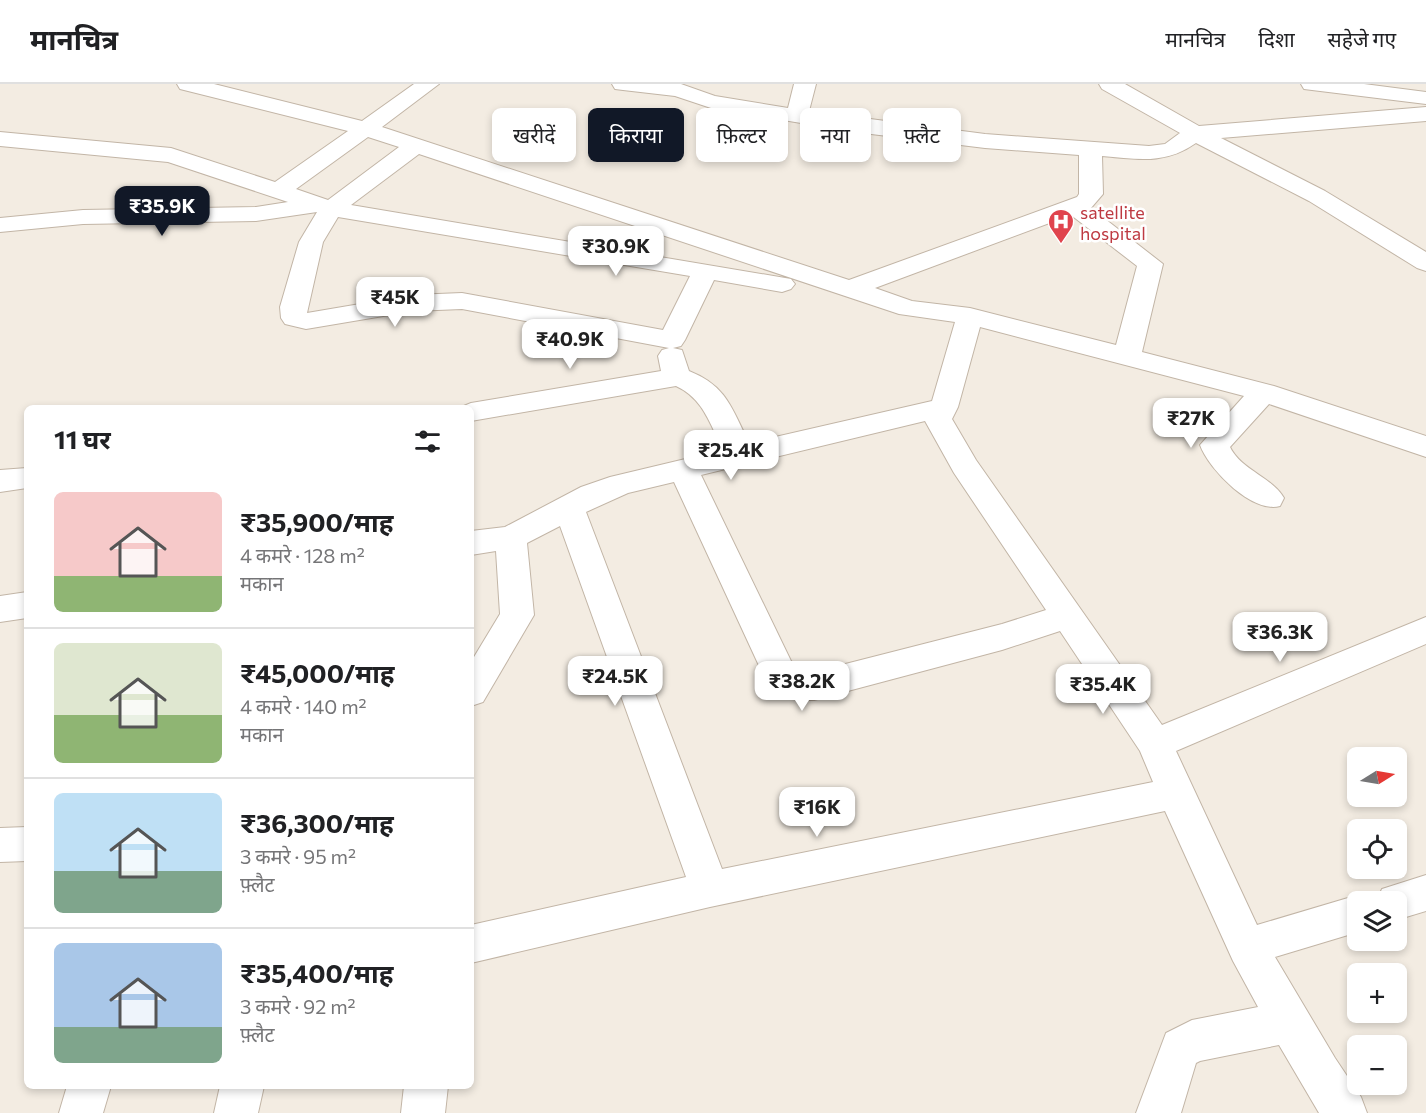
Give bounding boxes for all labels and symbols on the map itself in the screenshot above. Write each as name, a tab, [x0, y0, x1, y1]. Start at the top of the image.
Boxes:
pin: ₹35.9K	[113, 186, 211, 237]
place label: satellite hospital	[1080, 201, 1146, 244]
hospital icon: satellite hospital	[1046, 207, 1076, 245]
pin: ₹30.9K	[567, 226, 665, 277]
pin: ₹45K	[359, 277, 431, 328]
pin: ₹40.9K	[521, 319, 619, 370]
pin: ₹27K	[1155, 398, 1227, 449]
pin: ₹25.4K	[682, 430, 780, 481]
pin: ₹36.3K	[1231, 612, 1329, 663]
pin: ₹24.5K	[566, 656, 664, 707]
pin: ₹38.2K	[753, 661, 851, 712]
pin: ₹35.4K	[1054, 664, 1152, 715]
north arrow	[1347, 747, 1407, 807]
pin: ₹16K	[781, 787, 853, 838]

